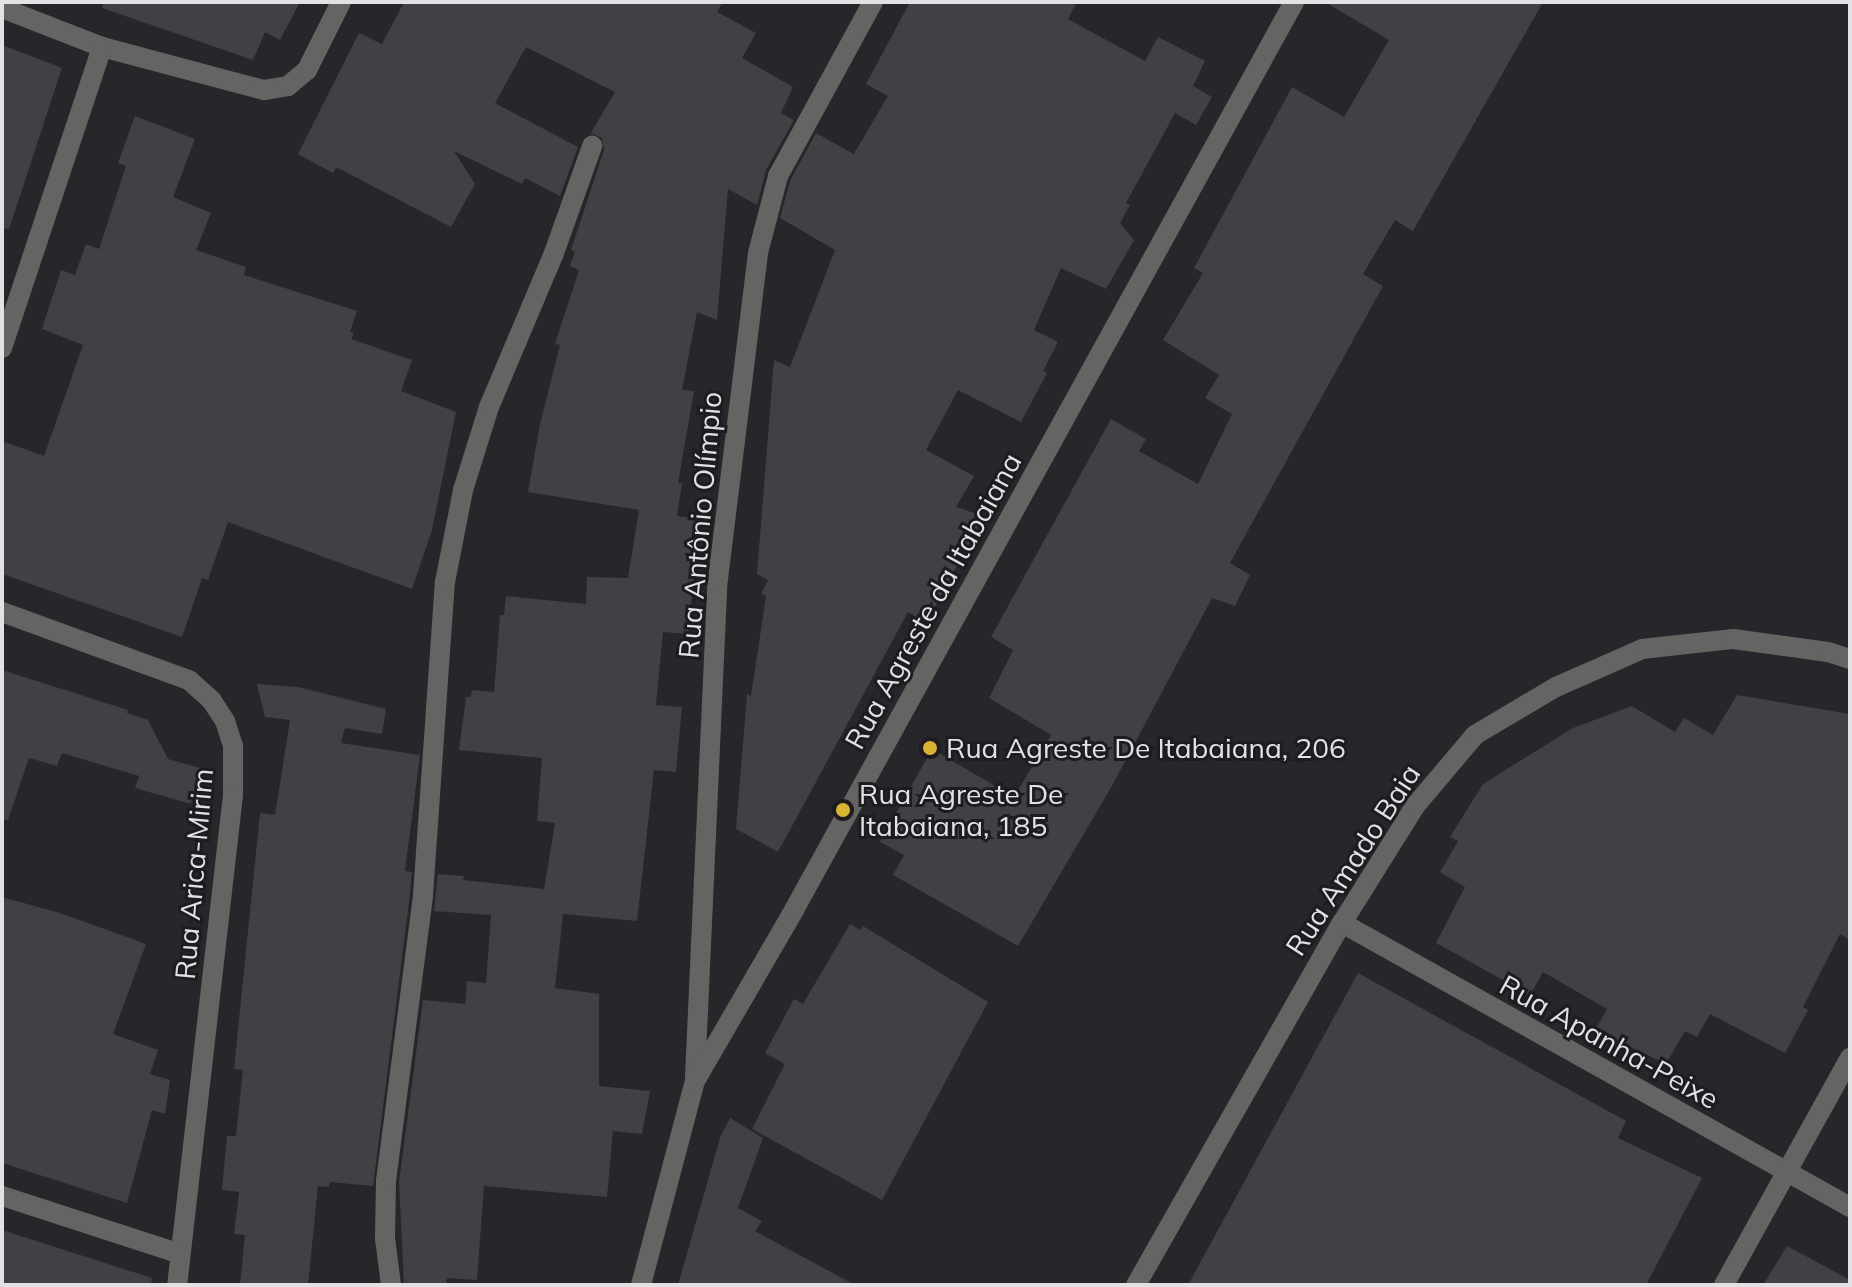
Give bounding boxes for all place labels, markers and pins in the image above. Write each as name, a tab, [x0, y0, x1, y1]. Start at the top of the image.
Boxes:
place label: Rua Agreste De Itabaiana, 206	[946, 731, 1346, 765]
marker: Rua Agreste De Itabaiana, 206	[921, 739, 939, 757]
place label: Rua Agreste De Itabaiana, 185	[859, 777, 1063, 843]
marker: Rua Agreste De Itabaiana, 185	[834, 801, 852, 819]

